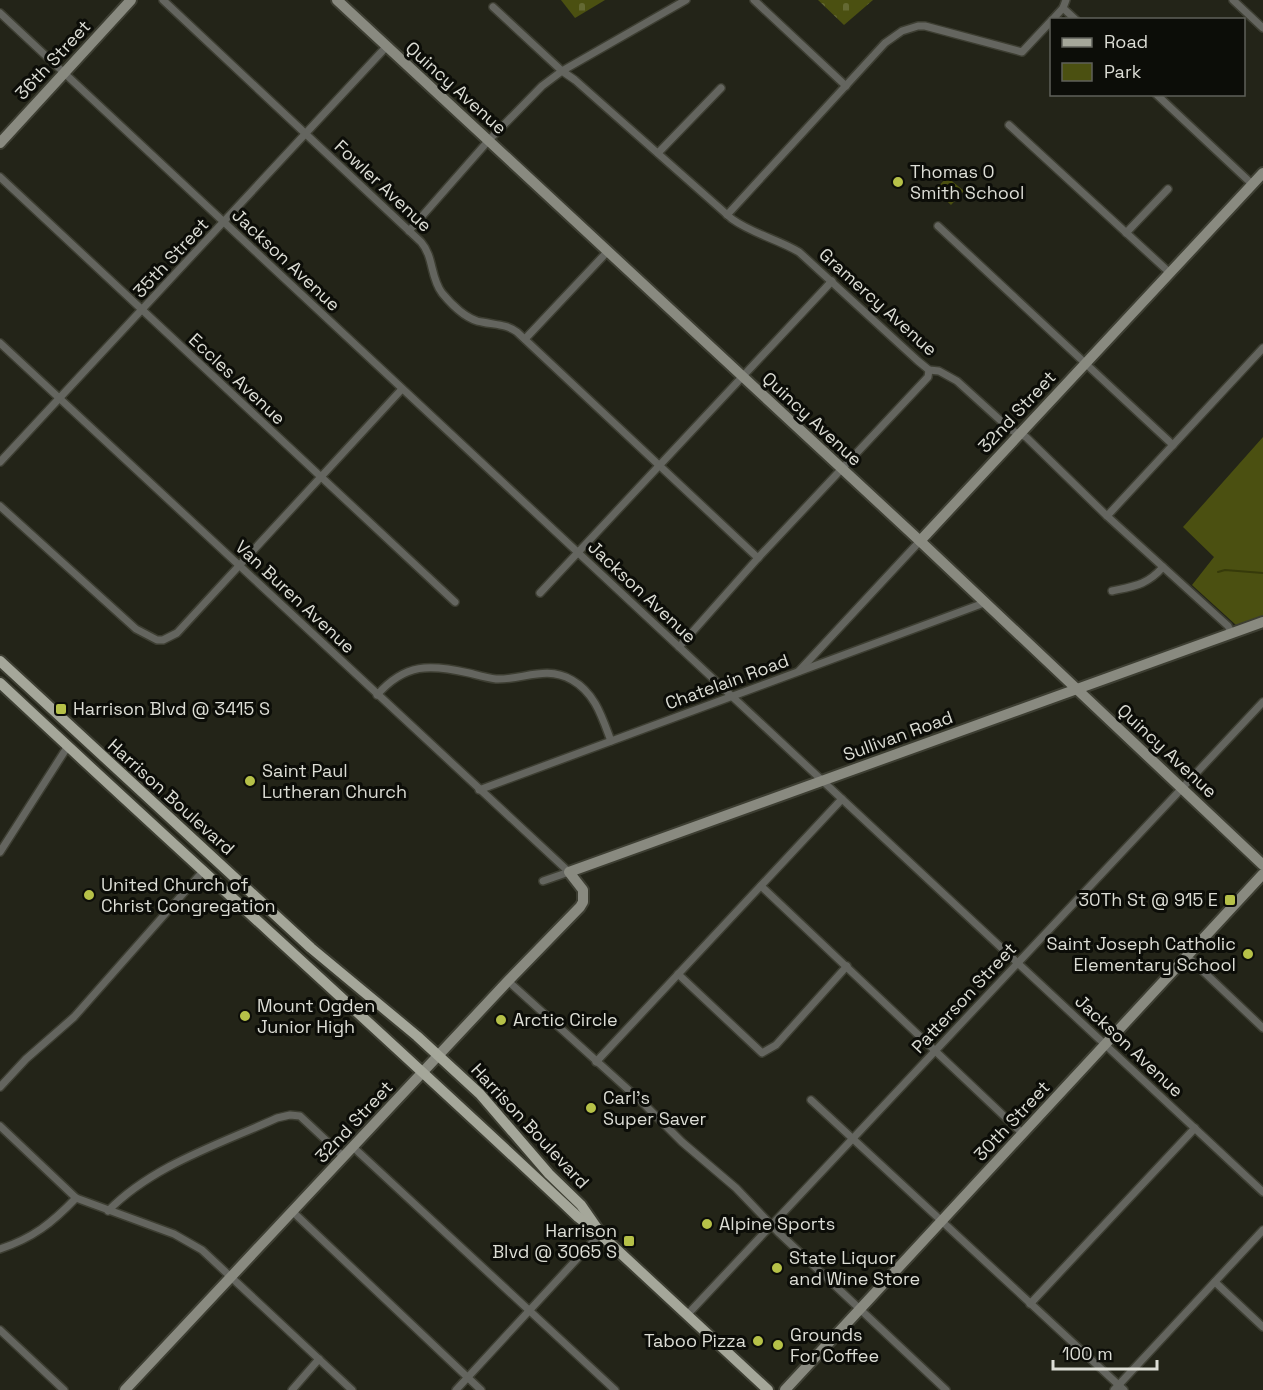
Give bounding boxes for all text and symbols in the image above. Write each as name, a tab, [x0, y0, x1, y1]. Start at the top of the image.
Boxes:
street label: 36th Street	[10, 15, 95, 104]
legend	[1050, 18, 1245, 96]
text: Road	[1104, 30, 1148, 53]
street label: Quincy Avenue	[401, 36, 512, 139]
text: Park	[1104, 60, 1142, 83]
street label: Fowler Avenue	[330, 135, 437, 237]
place label: Thomas O Smith School	[910, 160, 1024, 204]
marker: Thomas O Smith School	[891, 175, 905, 189]
street label: Jackson Avenue	[227, 203, 345, 316]
street label: 35th Street	[128, 213, 213, 302]
street label: Gramercy Avenue	[815, 243, 942, 361]
street label: Eccles Avenue	[184, 328, 291, 429]
street label: Quincy Avenue	[758, 366, 867, 471]
street label: 32nd Street	[973, 366, 1061, 458]
street label: Van Buren Avenue	[231, 535, 360, 658]
street label: Jackson Avenue	[583, 535, 701, 648]
street label: Chatelain Road	[662, 648, 792, 715]
place label: Harrison Blvd @ 3415 S	[73, 697, 270, 720]
street label: Quincy Avenue	[1113, 698, 1222, 803]
marker: Harrison Blvd @ 3415 S	[54, 702, 68, 716]
street label: Sullivan Road	[840, 705, 956, 766]
street label: Harrison Boulevard	[103, 734, 240, 860]
place label: Saint Paul Lutheran Church	[262, 759, 407, 803]
marker: Saint Paul Lutheran Church	[243, 774, 257, 788]
place label: United Church of Christ Congregation	[101, 873, 276, 917]
marker: United Church of Christ Congregation	[82, 888, 96, 902]
place label: 30Th St @ 915 E	[1078, 888, 1218, 911]
marker: 30Th St @ 915 E	[1223, 893, 1237, 907]
place label: Saint Joseph Catholic Elementary School	[1046, 932, 1236, 976]
street label: Patterson Street	[906, 937, 1021, 1058]
marker: Saint Joseph Catholic Elementary School	[1241, 947, 1255, 961]
street label: Jackson Avenue	[1070, 989, 1188, 1102]
place label: Mount Ogden Junior High	[257, 994, 375, 1038]
place label: Arctic Circle	[513, 1008, 618, 1031]
marker: Mount Ogden Junior High	[238, 1009, 252, 1023]
marker: Arctic Circle	[494, 1013, 508, 1027]
street label: Harrison Boulevard	[466, 1058, 594, 1193]
street label: 32nd Street	[310, 1076, 398, 1168]
street label: 30th Street	[969, 1076, 1055, 1166]
place label: Carl's Super Saver	[603, 1086, 707, 1130]
marker: Carl's Super Saver	[584, 1101, 598, 1115]
place label: Alpine Sports	[719, 1212, 835, 1235]
marker: Alpine Sports	[700, 1217, 714, 1231]
place label: Harrison Blvd @ 3065 S	[492, 1219, 617, 1263]
marker: Harrison Blvd @ 3065 S	[622, 1234, 636, 1248]
place label: State Liquor and Wine Store	[789, 1246, 920, 1290]
marker: State Liquor and Wine Store	[770, 1261, 784, 1275]
place label: Grounds For Coffee	[790, 1323, 879, 1367]
place label: Taboo Pizza	[644, 1329, 746, 1352]
scale bar	[1053, 1333, 1156, 1371]
marker: Taboo Pizza	[751, 1334, 765, 1348]
marker: Grounds For Coffee	[771, 1338, 785, 1352]
text: 100 m	[1062, 1342, 1113, 1365]

